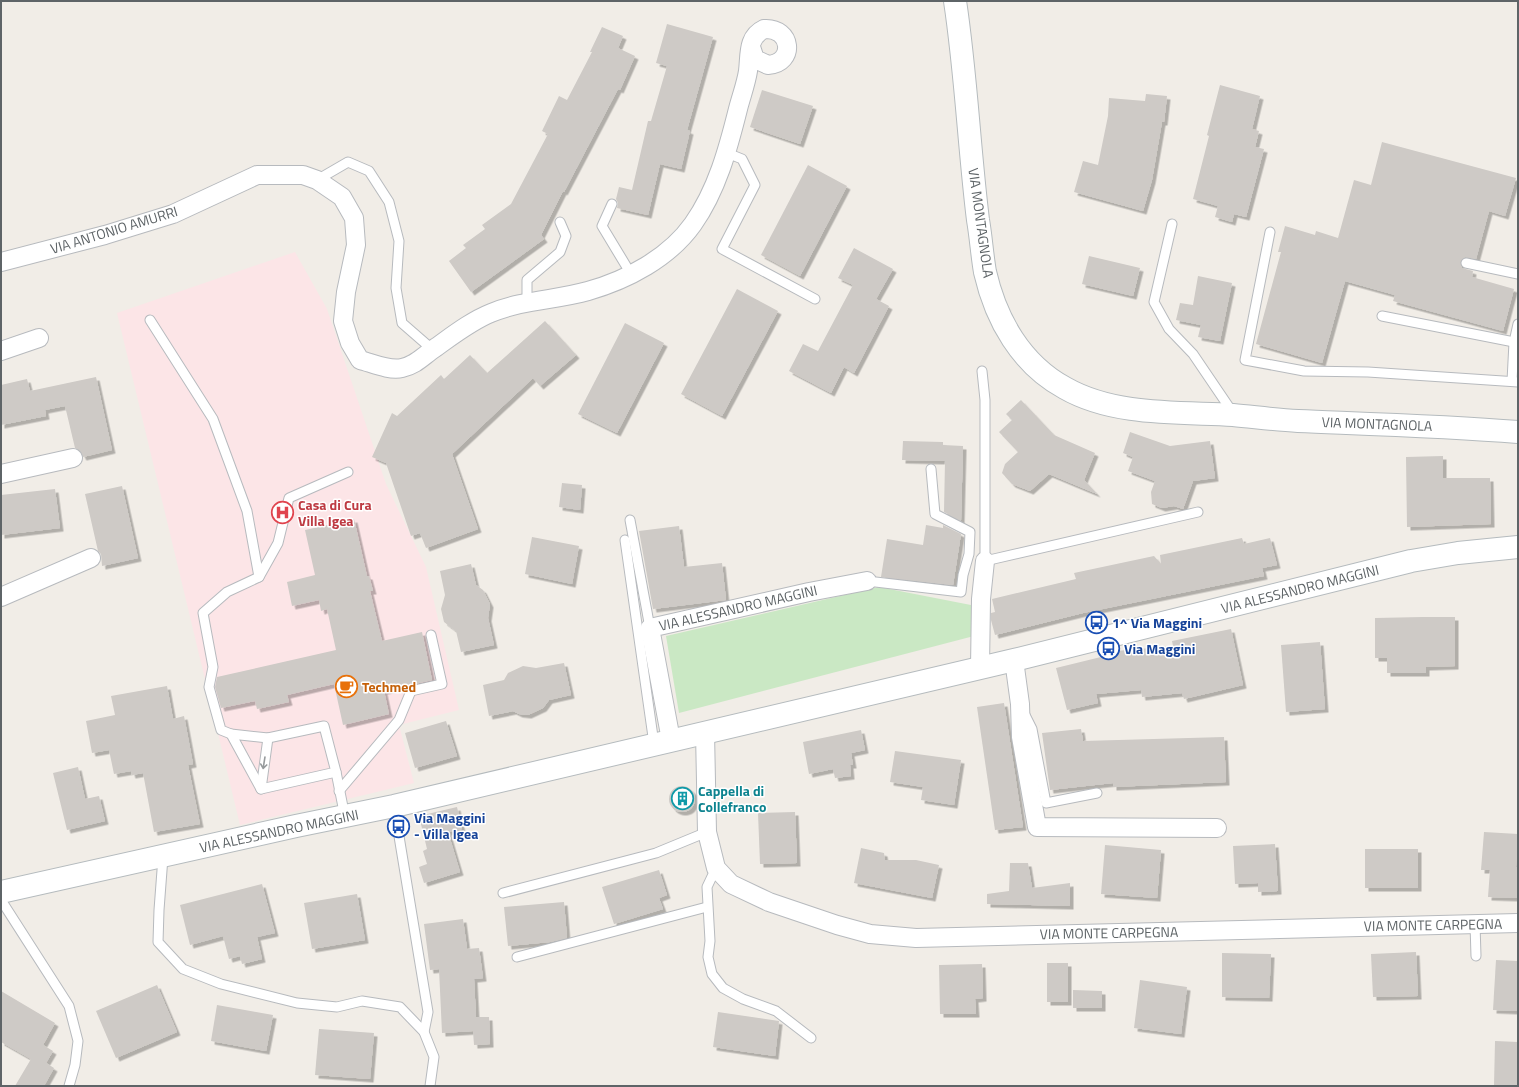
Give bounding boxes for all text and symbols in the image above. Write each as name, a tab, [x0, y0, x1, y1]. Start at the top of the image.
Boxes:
street label: VIA MONTAGNOLA	[963, 167, 1000, 280]
street label: VIA ANTONIO AMURRI	[48, 200, 180, 259]
street label: VIA MONTAGNOLA	[1321, 411, 1433, 436]
place label: Casa di Cura Villa Igea	[298, 494, 372, 531]
hospital icon: Casa di Cura Villa Igea	[269, 500, 295, 526]
street label: VIA ALESSANDRO MAGGINI	[1219, 559, 1381, 618]
street label: VIA ALESSANDRO MAGGINI	[657, 579, 819, 636]
bus stop icon: 1^ Via Maggini	[1083, 610, 1109, 636]
place label: 1^ Via Maggini	[1112, 612, 1202, 633]
bus stop icon: Via Maggini	[1096, 636, 1122, 662]
place label: Via Maggini	[1124, 638, 1195, 659]
cafe icon: Techmed	[333, 674, 359, 700]
place label: Techmed	[362, 676, 416, 697]
one-way arrow	[260, 757, 268, 770]
place label: Cappella di Collefranco	[698, 780, 766, 817]
building icon: Cappella di Collefranco	[669, 786, 695, 812]
street label: VIA ALESSANDRO MAGGINI	[197, 803, 360, 858]
place label: Via Maggini - Villa Igea	[414, 807, 485, 844]
bus stop icon: Via Maggini - Villa Igea	[386, 813, 412, 839]
street label: VIA MONTE CARPEGNA	[1364, 913, 1503, 936]
street label: VIA MONTE CARPEGNA	[1040, 921, 1179, 944]

